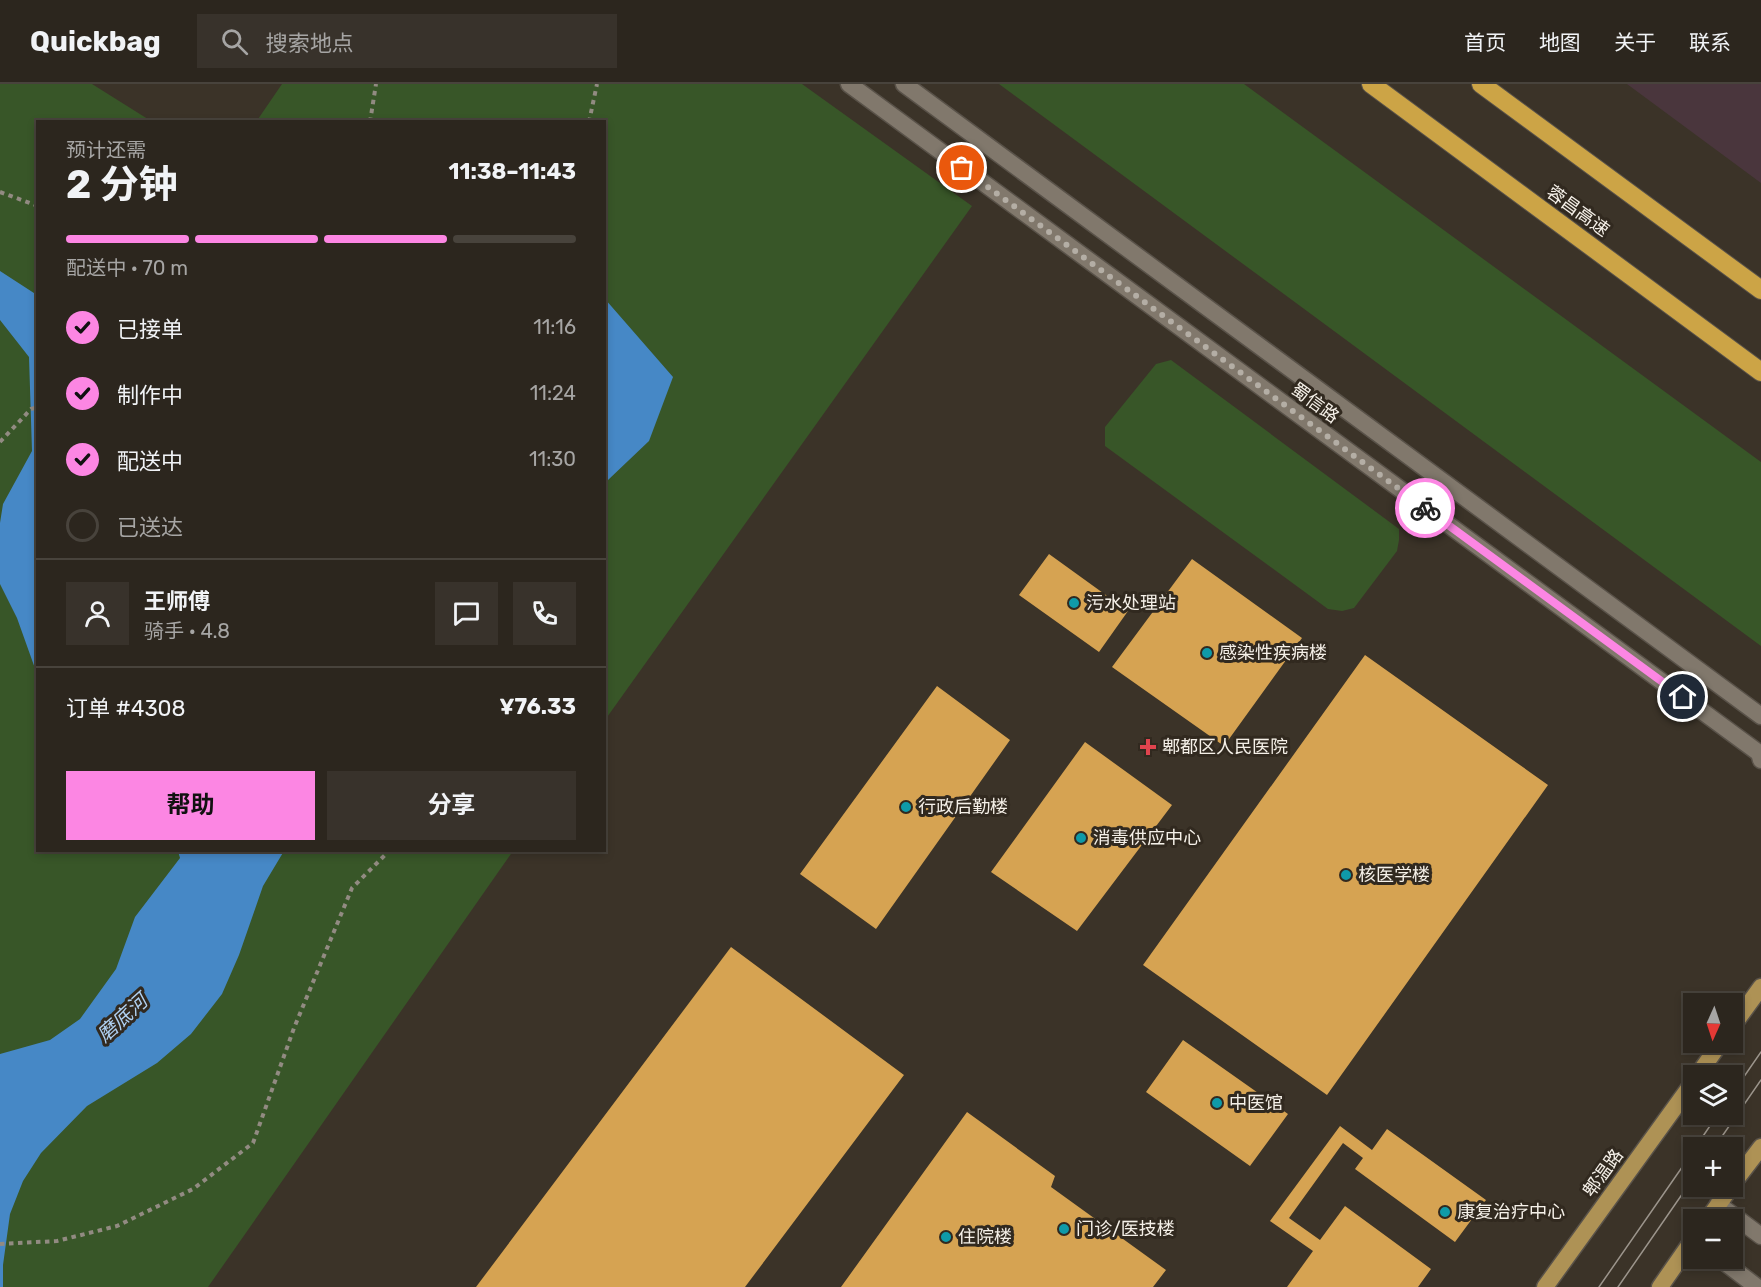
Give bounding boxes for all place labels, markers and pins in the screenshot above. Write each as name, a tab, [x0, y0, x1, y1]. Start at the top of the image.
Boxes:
pin	[936, 142, 987, 193]
place label: 污水处理站	[1086, 592, 1176, 614]
marker: 污水处理站	[1067, 596, 1081, 610]
place label: 感染性疾病楼	[1219, 642, 1327, 664]
marker: 感染性疾病楼	[1200, 646, 1214, 660]
pin	[1657, 671, 1708, 722]
place label: 郫都区人民医院	[1162, 736, 1288, 758]
marker: 郫都区人民医院	[1139, 738, 1157, 756]
place label: 行政后勤楼	[918, 796, 1008, 818]
marker: 行政后勤楼	[899, 800, 913, 814]
place label: 消毒供应中心	[1093, 827, 1201, 849]
marker: 消毒供应中心	[1074, 831, 1088, 845]
place label: 核医学楼	[1358, 864, 1430, 886]
marker: 核医学楼	[1339, 868, 1353, 882]
place label: 中医馆	[1229, 1092, 1283, 1114]
marker: 中医馆	[1210, 1096, 1224, 1110]
place label: 康复治疗中心	[1457, 1201, 1565, 1223]
marker: 康复治疗中心	[1438, 1205, 1452, 1219]
place label: 门诊/医技楼	[1076, 1218, 1175, 1240]
marker: 门诊/医技楼	[1057, 1222, 1071, 1236]
place label: 住院楼	[958, 1226, 1012, 1248]
marker: 住院楼	[939, 1230, 953, 1244]

